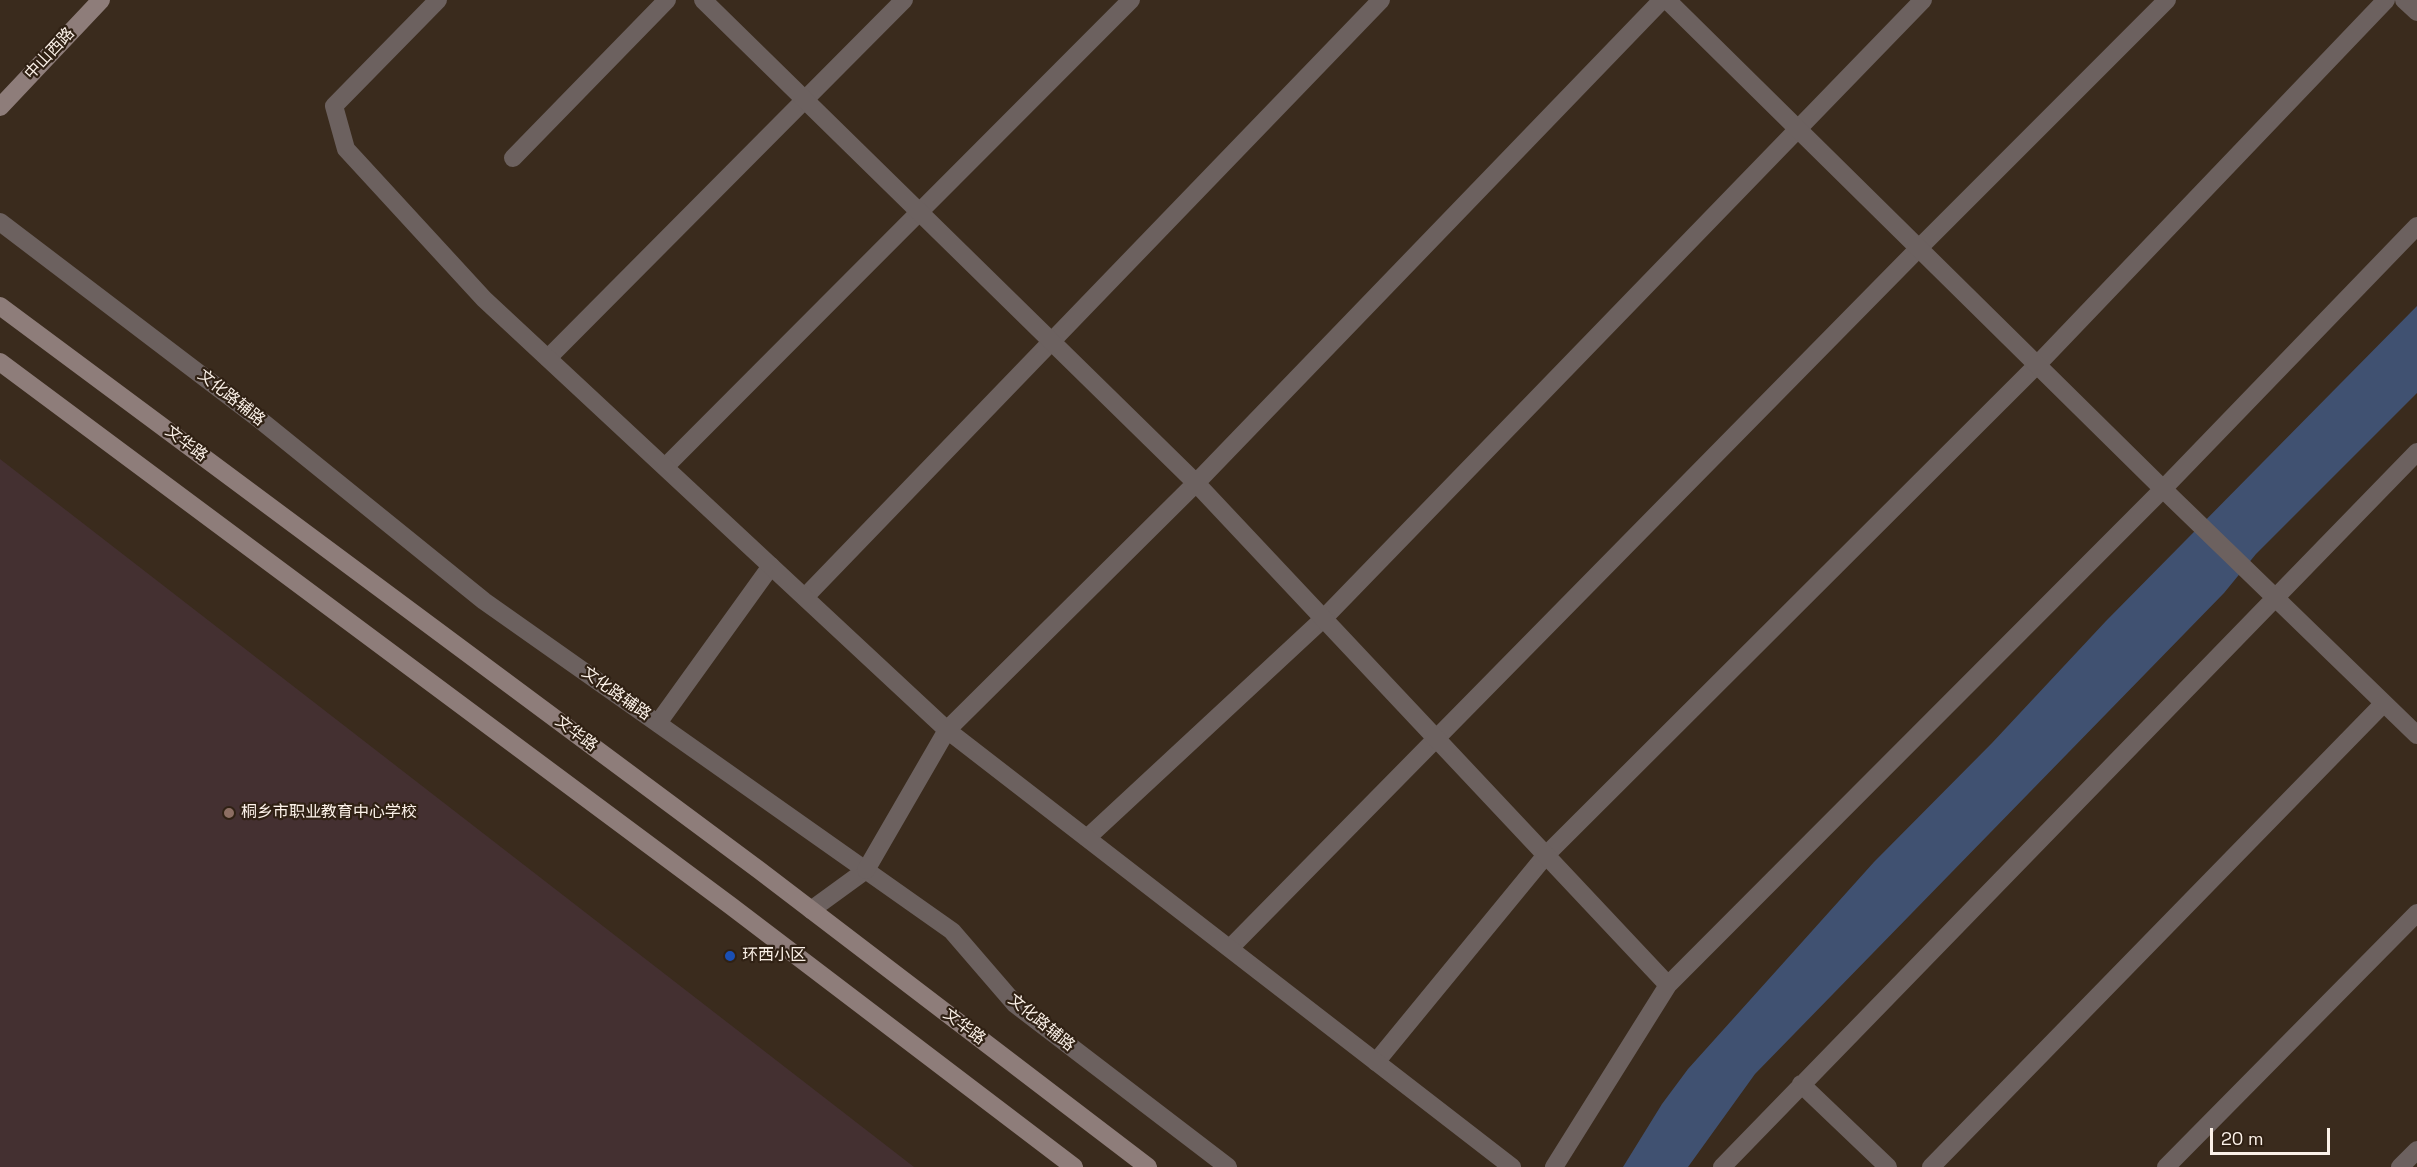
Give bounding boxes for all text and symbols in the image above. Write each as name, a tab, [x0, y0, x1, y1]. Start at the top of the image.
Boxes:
street label: 中山西路	[21, 24, 79, 84]
street label: 文化路辅路	[194, 366, 268, 430]
street label: 文华路	[161, 422, 211, 466]
street label: 文化路辅路	[578, 663, 654, 725]
street label: 文华路	[551, 712, 601, 756]
place label: 桐乡市职业教育中心学校	[241, 803, 417, 823]
marker: 桐乡市职业教育中心学校	[222, 806, 236, 820]
place label: 环西小区	[742, 946, 806, 966]
marker: 环西小区	[723, 949, 737, 963]
street label: 文化路辅路	[1004, 990, 1078, 1056]
street label: 文华路	[939, 1005, 989, 1049]
scale bar	[2213, 1116, 2333, 1154]
text: 20 m	[2221, 1127, 2264, 1150]

